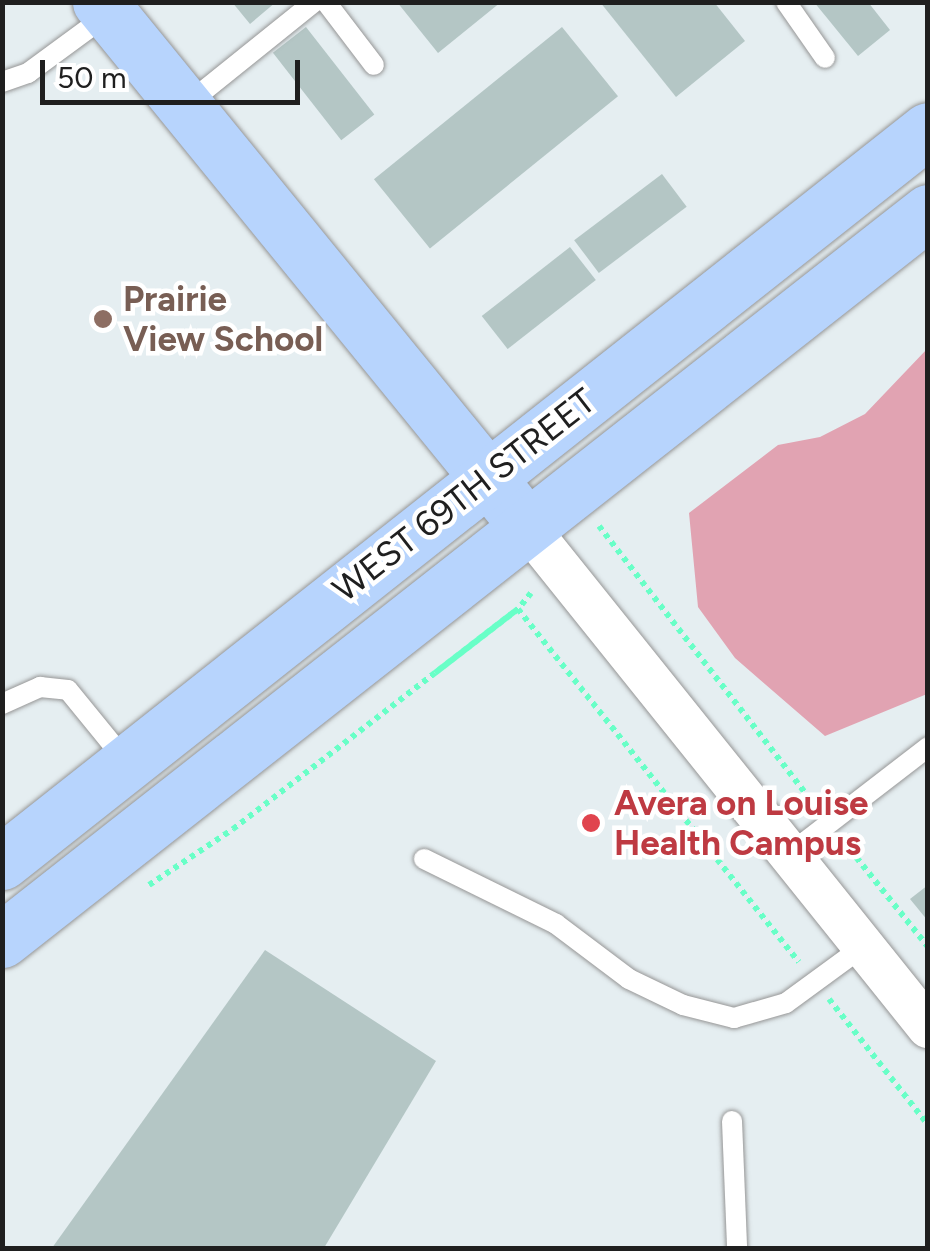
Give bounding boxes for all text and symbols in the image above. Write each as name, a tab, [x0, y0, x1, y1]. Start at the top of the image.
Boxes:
scale bar	[45, 40, 305, 102]
text: 50 m	[57, 59, 126, 96]
place label: Prairie View School	[123, 278, 323, 360]
marker: Prairie View School	[92, 308, 114, 330]
street label: WEST 69TH STREET	[325, 380, 603, 610]
place label: Avera on Louise Health Campus	[614, 782, 868, 864]
marker: Avera on Louise Health Campus	[578, 810, 604, 836]

